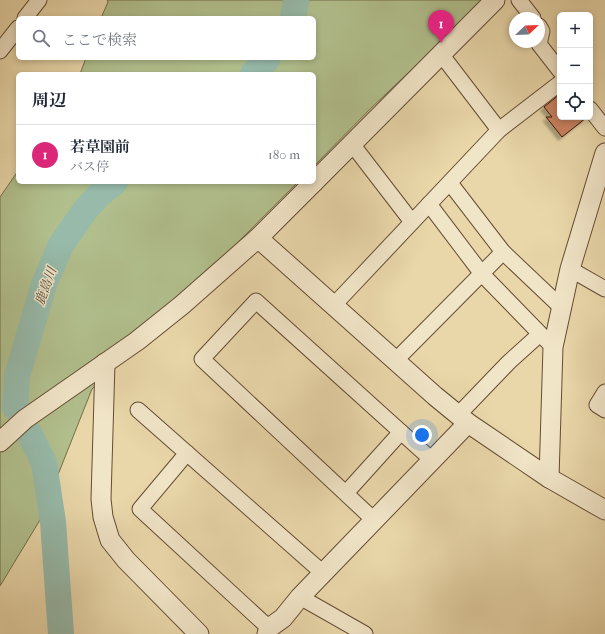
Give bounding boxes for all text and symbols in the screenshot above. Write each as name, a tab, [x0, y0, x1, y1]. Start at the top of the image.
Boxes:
pin: 1	[428, 10, 454, 43]
north arrow	[509, 12, 545, 48]
map controls	[557, 12, 593, 120]
button: +	[557, 12, 593, 48]
search box	[16, 16, 316, 60]
icon: search	[30, 27, 52, 49]
text: ここで検索	[62, 31, 137, 49]
button: −	[557, 48, 593, 84]
button: locate	[557, 84, 593, 120]
text: 周辺	[32, 90, 66, 110]
text: 若草園前	[70, 138, 130, 156]
text: 1	[43, 147, 47, 162]
text: 180 m	[268, 147, 300, 162]
text: バス停	[70, 159, 109, 174]
water label: 鹿島川	[32, 263, 60, 307]
your location	[412, 425, 432, 445]

